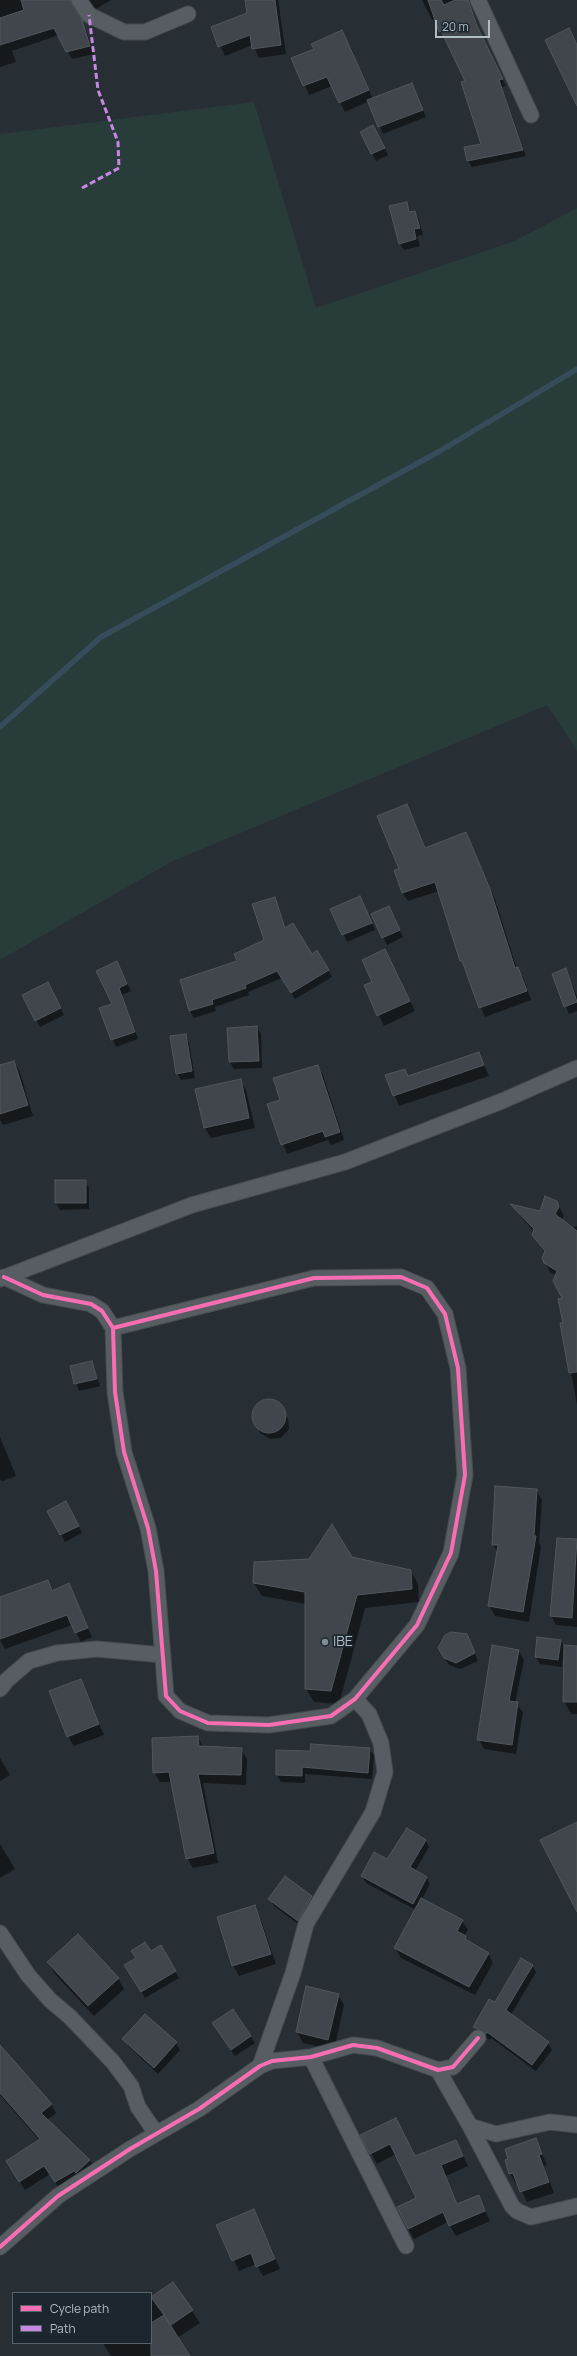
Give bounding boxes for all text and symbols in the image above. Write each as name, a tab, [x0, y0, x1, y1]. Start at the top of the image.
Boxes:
scale bar	[437, 12, 492, 38]
text: 20 m	[442, 18, 469, 35]
place label: IBE	[333, 1634, 353, 1650]
marker: IBE	[320, 1637, 330, 1647]
legend	[12, 2292, 152, 2344]
text: Cycle path	[50, 2300, 109, 2317]
text: Path	[50, 2320, 76, 2337]

